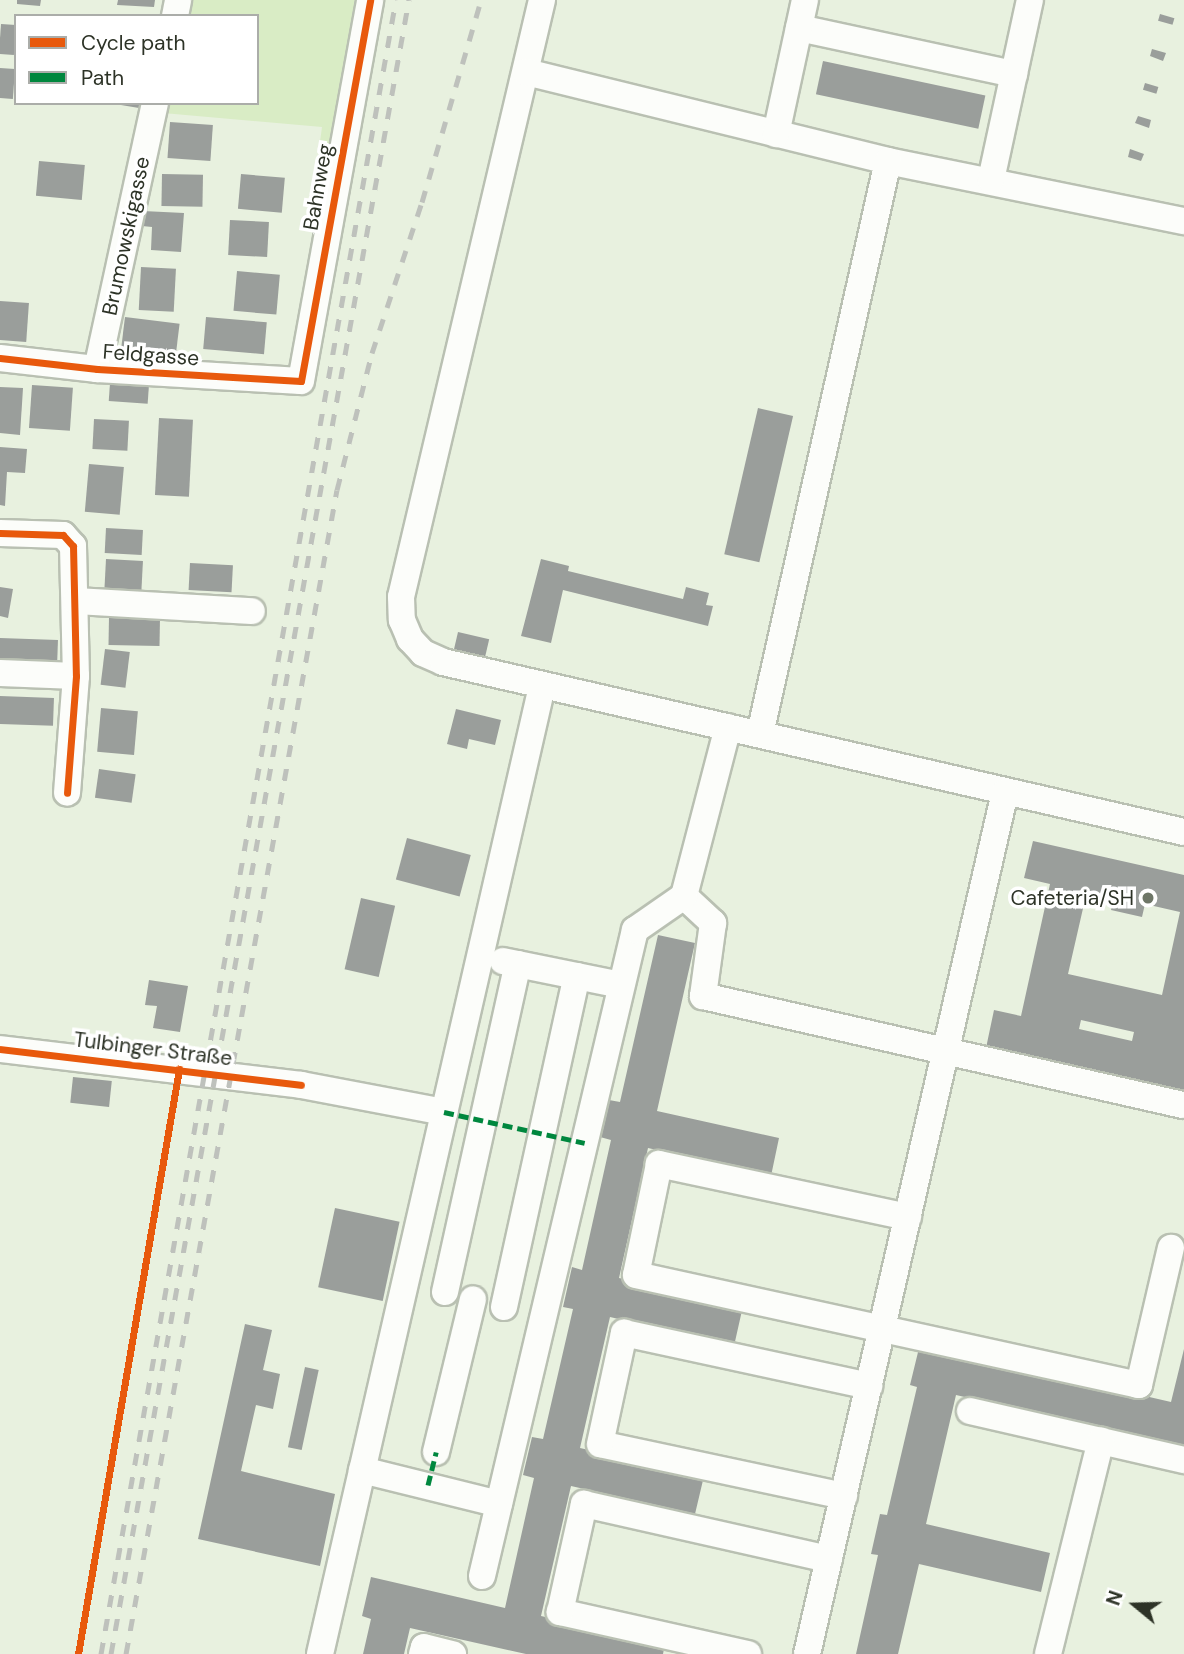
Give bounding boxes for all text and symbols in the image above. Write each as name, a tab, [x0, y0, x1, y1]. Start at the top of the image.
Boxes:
legend	[14, 14, 259, 105]
text: Cycle path	[81, 29, 186, 57]
text: Path	[81, 64, 124, 92]
street label: Bahnweg	[298, 142, 338, 232]
street label: Brumowskigasse	[97, 154, 155, 318]
street label: Feldgasse	[102, 339, 200, 371]
place label: Cafeteria/SH	[1010, 885, 1134, 911]
marker: Cafeteria/SH	[1140, 890, 1156, 906]
street label: Tulbinger Straße	[72, 1027, 234, 1071]
north arrow	[1100, 1570, 1170, 1640]
text: N	[1101, 1587, 1129, 1609]

